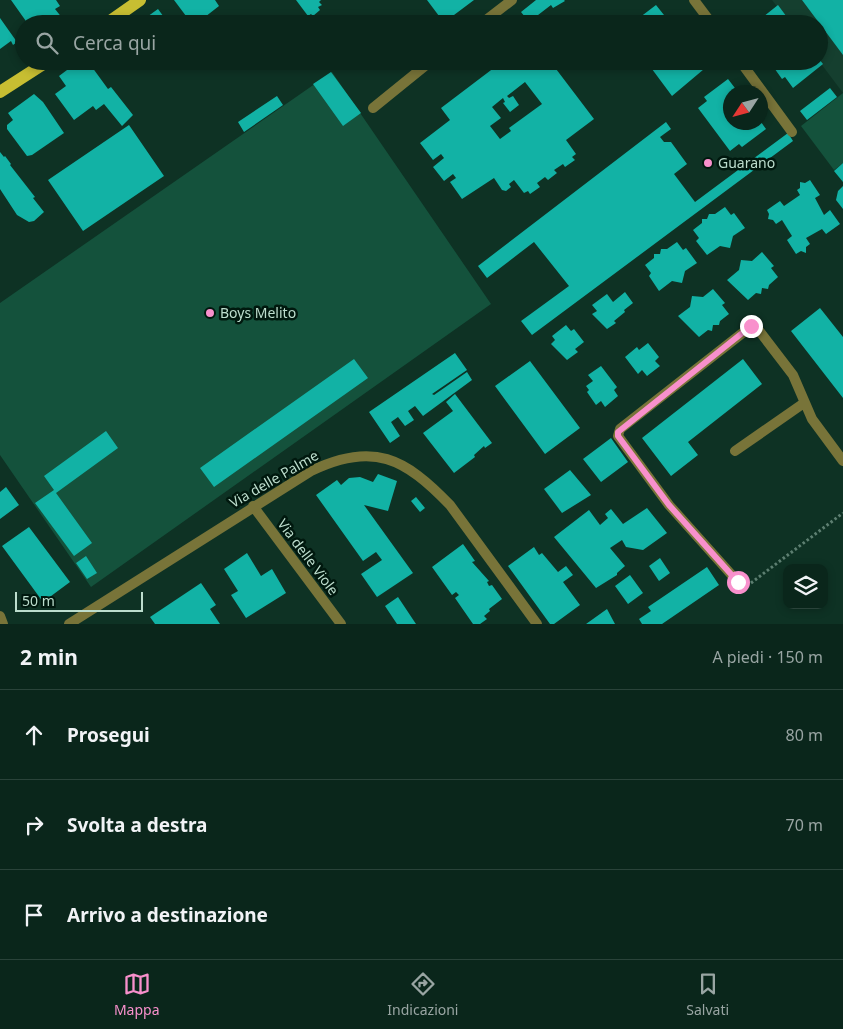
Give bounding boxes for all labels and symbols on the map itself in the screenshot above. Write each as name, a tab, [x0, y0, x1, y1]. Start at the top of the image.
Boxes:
north arrow	[723, 85, 768, 130]
place label: Guarano	[718, 153, 775, 172]
marker: Guarano	[702, 157, 714, 169]
place label: Boys Melito	[220, 303, 296, 322]
marker: Boys Melito	[204, 307, 216, 319]
route end	[740, 315, 763, 338]
street label: Via delle Palme	[226, 445, 322, 512]
street label: Via delle Viole	[274, 515, 343, 599]
route start	[727, 571, 750, 594]
scale bar	[15, 589, 142, 612]

